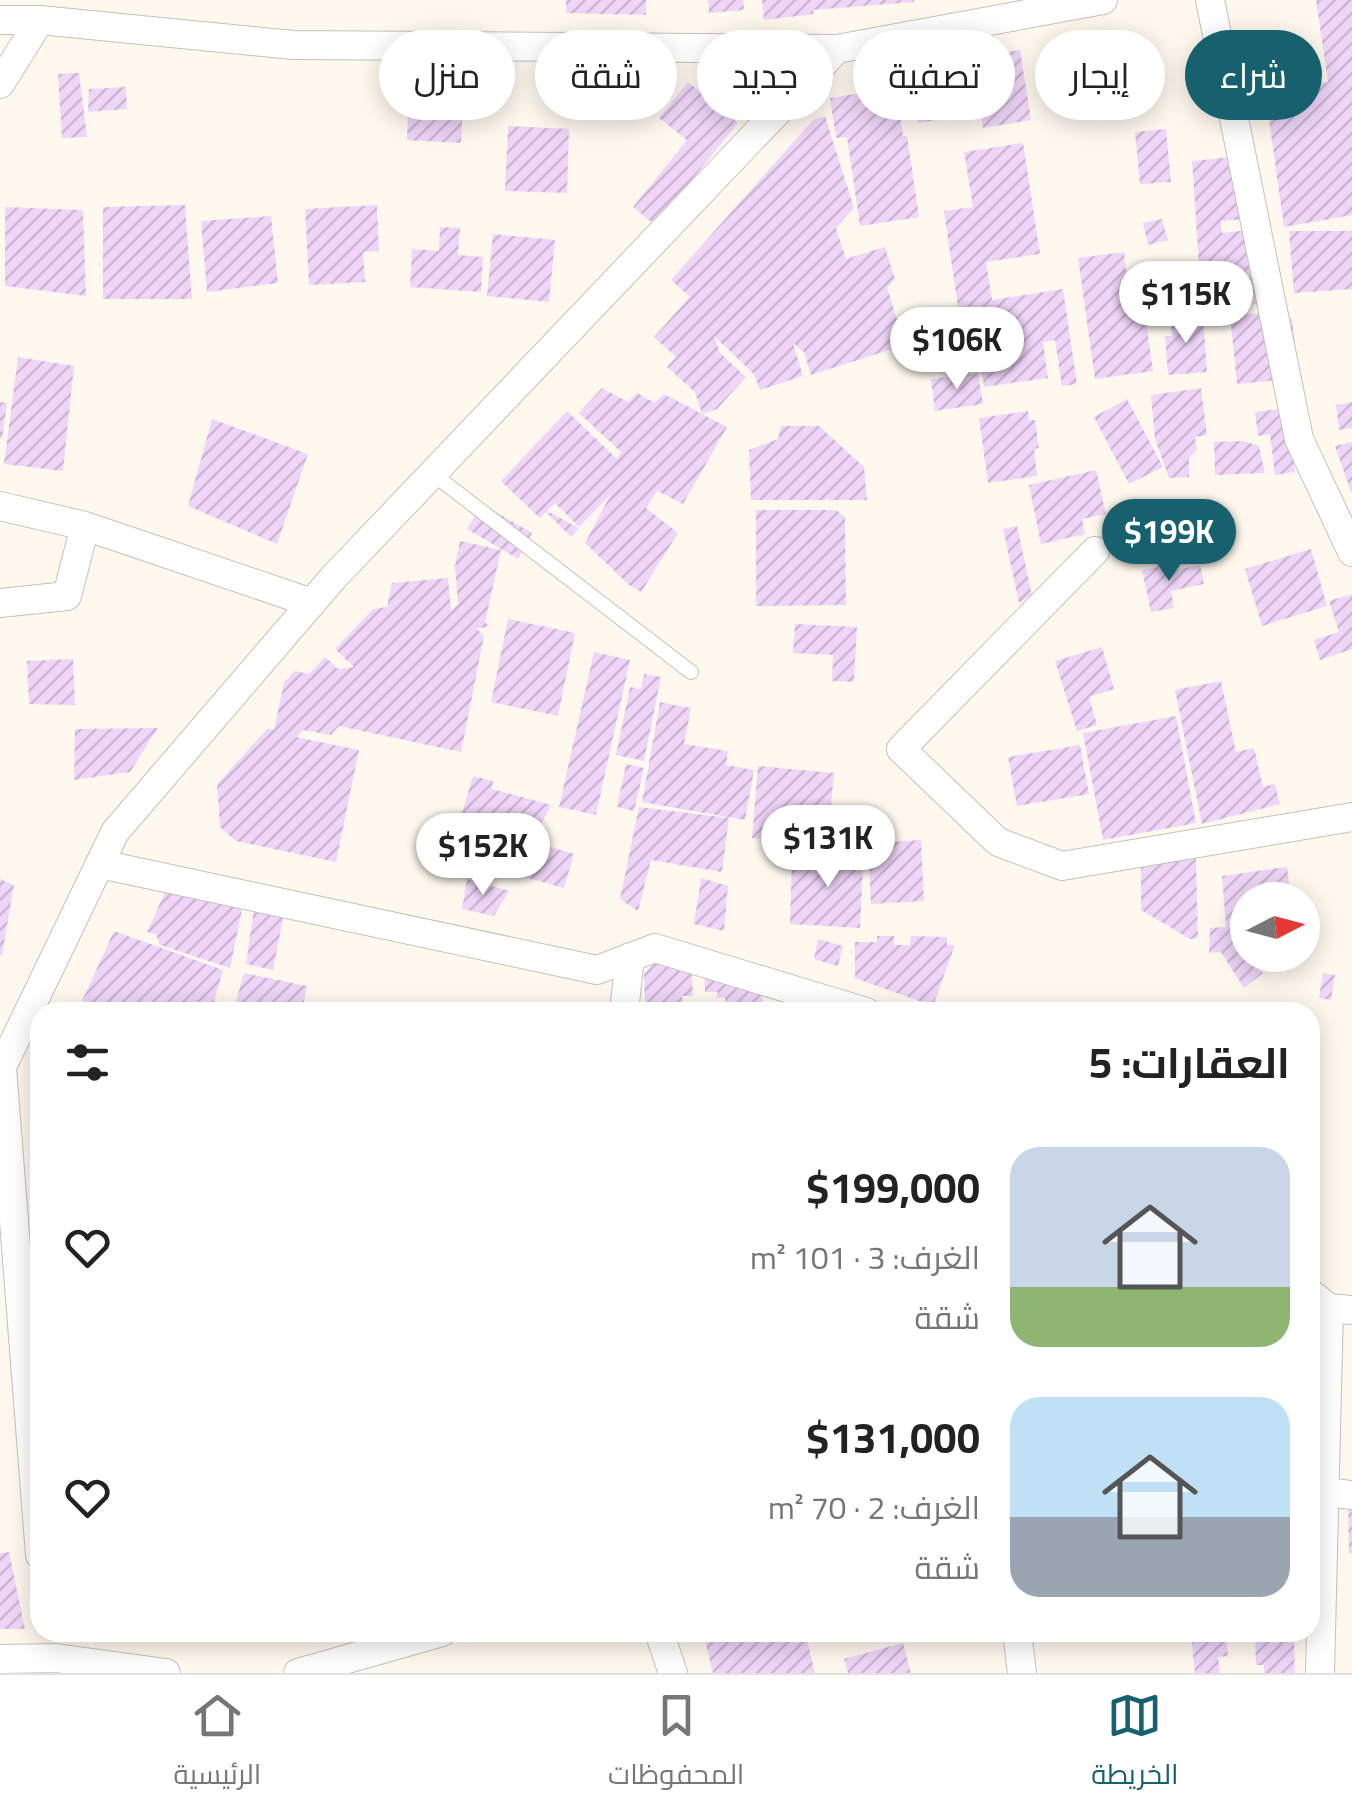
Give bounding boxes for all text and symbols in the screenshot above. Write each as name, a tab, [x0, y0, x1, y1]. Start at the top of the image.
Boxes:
chip: منزل	[379, 30, 515, 120]
chip: شقة	[535, 30, 677, 120]
chip: جديد	[697, 30, 833, 120]
chip: تصفية	[853, 30, 1015, 120]
chip: إيجار	[1035, 30, 1165, 120]
chip: شراء	[1185, 30, 1322, 120]
pin: $115K	[1116, 261, 1256, 346]
text: $115K	[1141, 263, 1231, 323]
pin: $106K	[887, 307, 1027, 392]
text: $106K	[912, 309, 1002, 369]
pin: $199K	[1099, 499, 1239, 584]
text: $199K	[1124, 501, 1214, 561]
pin: $131K	[758, 805, 898, 890]
text: $131K	[783, 807, 873, 867]
pin: $152K	[413, 813, 553, 898]
text: $152K	[438, 815, 528, 875]
north arrow	[1230, 882, 1320, 972]
map controls	[1230, 882, 1320, 972]
text: العقارات: 5	[1089, 1023, 1290, 1102]
icon: filters	[60, 1035, 115, 1090]
text: $199,000	[806, 1148, 980, 1227]
icon: home	[1090, 1187, 1210, 1307]
icon: heart	[60, 1220, 115, 1275]
text: الغرف: 3 · 101 m²	[750, 1227, 980, 1287]
text: شقة	[915, 1287, 980, 1347]
text: $131,000	[806, 1398, 980, 1477]
icon: home	[1090, 1437, 1210, 1557]
icon: heart	[60, 1470, 115, 1525]
text: الغرف: 2 · 70 m²	[768, 1477, 980, 1537]
text: شقة	[915, 1537, 980, 1597]
tab: الرئيسية	[173, 1688, 261, 1800]
tab: المحفوظات	[608, 1688, 744, 1800]
tab: الخريطة	[1091, 1688, 1179, 1800]

